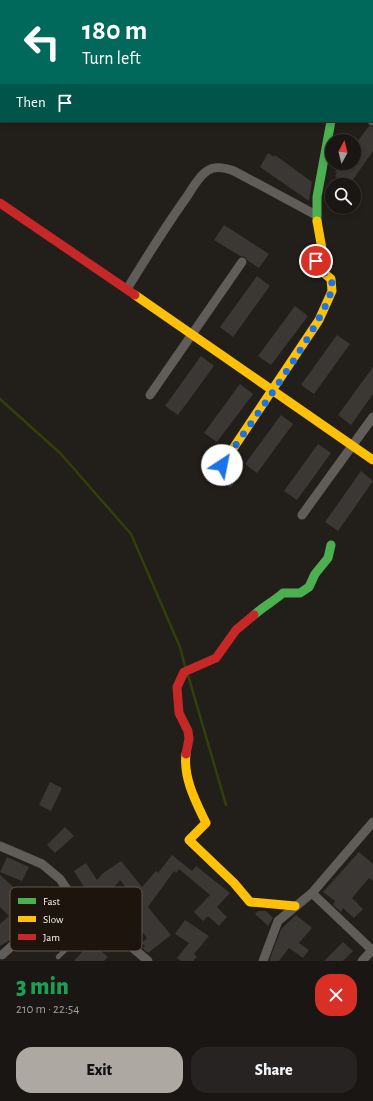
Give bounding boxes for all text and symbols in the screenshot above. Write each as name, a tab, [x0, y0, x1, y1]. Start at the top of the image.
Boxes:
icon: left	[16, 16, 68, 68]
text: 180 m	[82, 17, 147, 45]
text: Turn left	[82, 50, 141, 68]
icon: arrive	[54, 92, 76, 114]
text: Then	[16, 95, 46, 110]
north arrow	[325, 134, 361, 170]
map controls	[325, 134, 361, 214]
button: search	[325, 178, 361, 214]
pin	[299, 244, 333, 278]
icon: arrive	[305, 250, 327, 272]
position arrow	[201, 444, 243, 486]
legend	[10, 887, 142, 951]
text: Fast	[43, 896, 61, 907]
text: Slow	[43, 914, 64, 925]
text: Jam	[43, 932, 60, 943]
button: close	[315, 974, 357, 1016]
text: 3 min	[16, 975, 69, 999]
text: 210 m · 22:54	[16, 1003, 80, 1016]
button: Exit	[16, 1047, 183, 1093]
button: Share	[191, 1047, 357, 1093]

